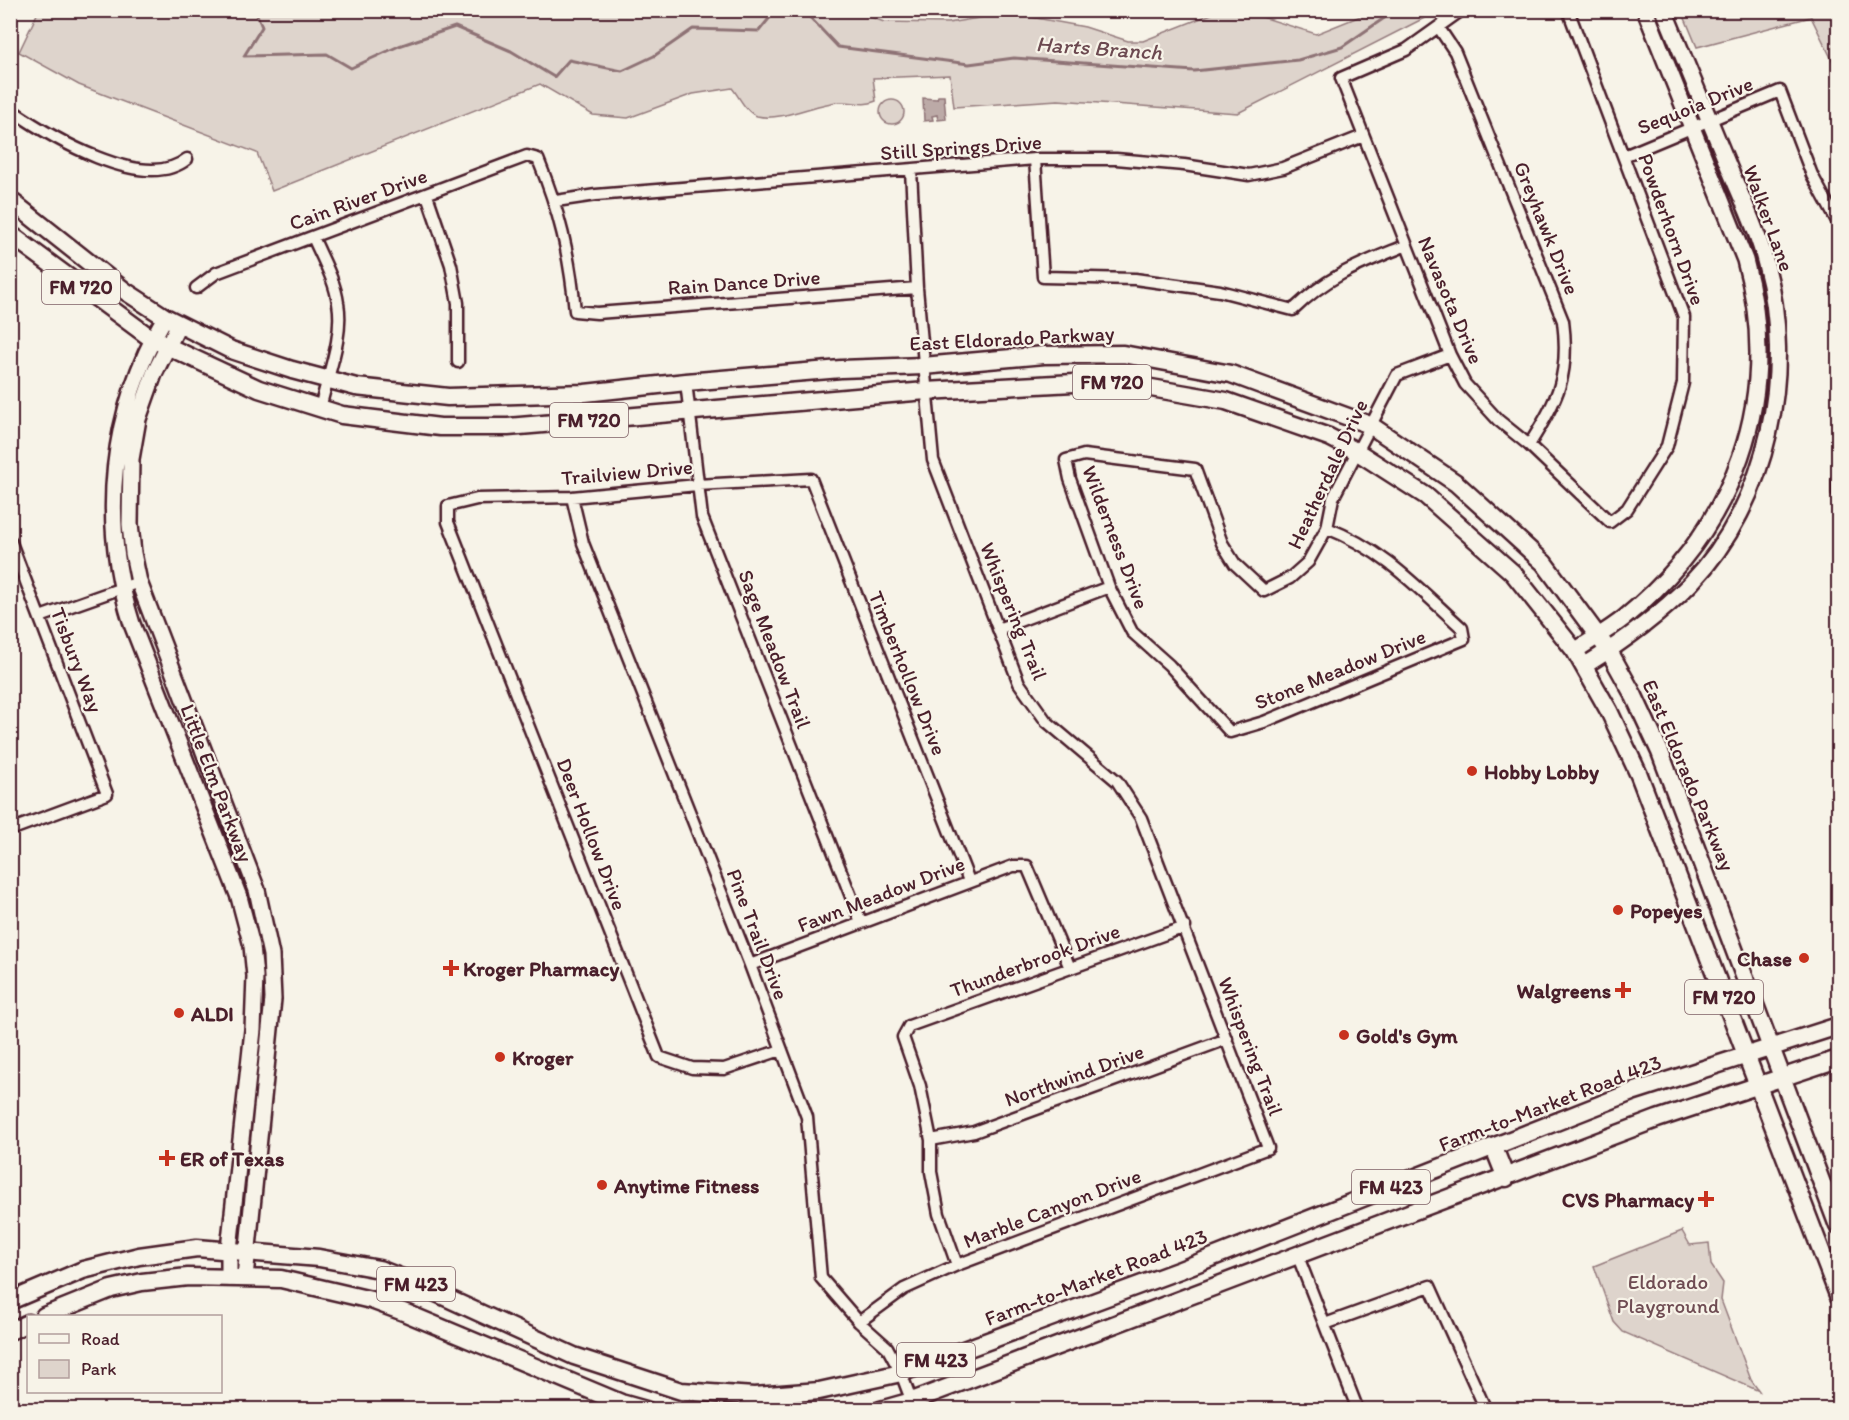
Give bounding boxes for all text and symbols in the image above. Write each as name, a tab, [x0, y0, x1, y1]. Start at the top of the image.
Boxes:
water label: Harts Branch	[1035, 30, 1163, 66]
street label: Sequoia Drive	[1634, 70, 1756, 140]
street label: Still Springs Drive	[879, 129, 1043, 165]
street label: Powderhorn Drive	[1633, 150, 1711, 308]
street label: Greyhawk Drive	[1509, 158, 1585, 298]
street label: Walker Lane	[1738, 161, 1800, 275]
street label: Cain River Drive	[286, 162, 430, 236]
street label: Navasota Drive	[1413, 232, 1489, 368]
street label: Rain Dance Drive	[667, 264, 821, 300]
road number: FM 720	[42, 270, 120, 304]
street label: East Eldorado Parkway	[909, 320, 1115, 356]
road number: FM 720	[1073, 365, 1151, 399]
street label: Heatherdale Drive	[1281, 395, 1373, 553]
road number: FM 720	[550, 403, 628, 437]
street label: Trailview Drive	[560, 454, 694, 490]
street label: Wilderness Drive	[1077, 462, 1155, 612]
street label: Whispering Trail	[975, 538, 1053, 684]
street label: Sage Meadow Trail	[733, 566, 817, 732]
street label: Timberhollow Drive	[864, 587, 952, 759]
street label: Tisbury Way	[46, 604, 109, 716]
street label: Stone Meadow Drive	[1251, 623, 1429, 715]
street label: East Eldorado Parkway	[1637, 676, 1741, 875]
street label: Little Elm Parkway	[175, 700, 259, 866]
street label: Deer Hollow Drive	[552, 754, 632, 914]
place label: Hobby Lobby	[1484, 759, 1600, 785]
marker: Hobby Lobby	[1465, 764, 1479, 778]
street label: Fawn Meadow Drive	[794, 851, 968, 937]
street label: Pine Trail Drive	[722, 865, 794, 1003]
place label: Popeyes	[1630, 898, 1703, 924]
marker: Popeyes	[1611, 903, 1625, 917]
street label: Thunderbrook Drive	[947, 918, 1123, 1002]
place label: Chase	[1737, 946, 1792, 971]
marker: Chase	[1797, 951, 1811, 965]
place label: Kroger Pharmacy	[463, 956, 620, 982]
marker: Kroger Pharmacy	[444, 961, 458, 975]
street label: Whispering Trail	[1213, 973, 1289, 1119]
place label: Walgreens	[1517, 978, 1611, 1004]
road number: FM 720	[1685, 980, 1763, 1014]
marker: Walgreens	[1616, 983, 1630, 997]
place label: ALDI	[190, 1001, 234, 1026]
marker: ALDI	[172, 1006, 186, 1020]
place label: Gold's Gym	[1356, 1023, 1459, 1049]
marker: Gold's Gym	[1337, 1028, 1351, 1042]
street label: Northwind Drive	[1001, 1038, 1147, 1112]
place label: Kroger	[512, 1045, 574, 1071]
street label: Farm-to-Market Road 423	[1435, 1049, 1665, 1157]
marker: Kroger	[493, 1050, 507, 1064]
place label: ER of Texas	[180, 1146, 284, 1171]
marker: ER of Texas	[158, 1149, 176, 1167]
street label: Marble Canyon Drive	[960, 1163, 1144, 1253]
road number: FM 423	[1352, 1170, 1430, 1204]
place label: Anytime Fitness	[613, 1173, 759, 1199]
marker: Anytime Fitness	[595, 1178, 609, 1192]
place label: CVS Pharmacy	[1562, 1187, 1694, 1213]
marker: CVS Pharmacy	[1699, 1192, 1713, 1206]
street label: Farm-to-Market Road 423	[981, 1223, 1211, 1331]
road number: FM 423	[377, 1267, 455, 1301]
park label: Eldorado Playground	[1617, 1269, 1720, 1318]
legend	[27, 1315, 222, 1393]
text: Road	[81, 1328, 120, 1350]
road number: FM 423	[897, 1343, 975, 1377]
text: Park	[81, 1358, 116, 1380]

